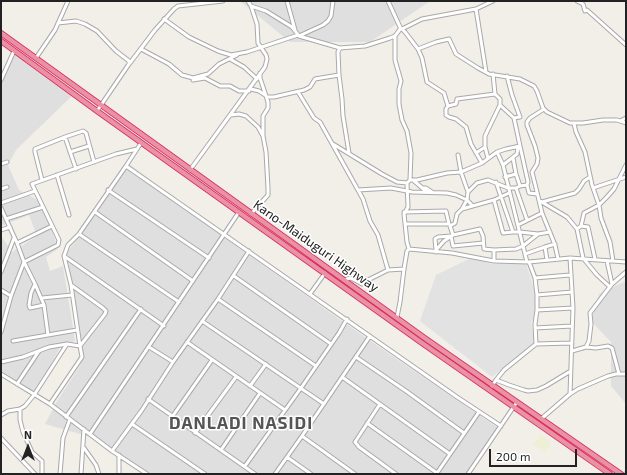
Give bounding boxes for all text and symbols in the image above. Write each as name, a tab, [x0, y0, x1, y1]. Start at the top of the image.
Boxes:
street label: Kano-Maiduguri Highway	[250, 197, 382, 295]
district label: DANLADI NASIDI	[169, 413, 313, 433]
north arrow	[8, 427, 48, 467]
text: N	[24, 428, 32, 441]
scale bar	[491, 441, 579, 467]
text: 200 m	[496, 449, 530, 463]

